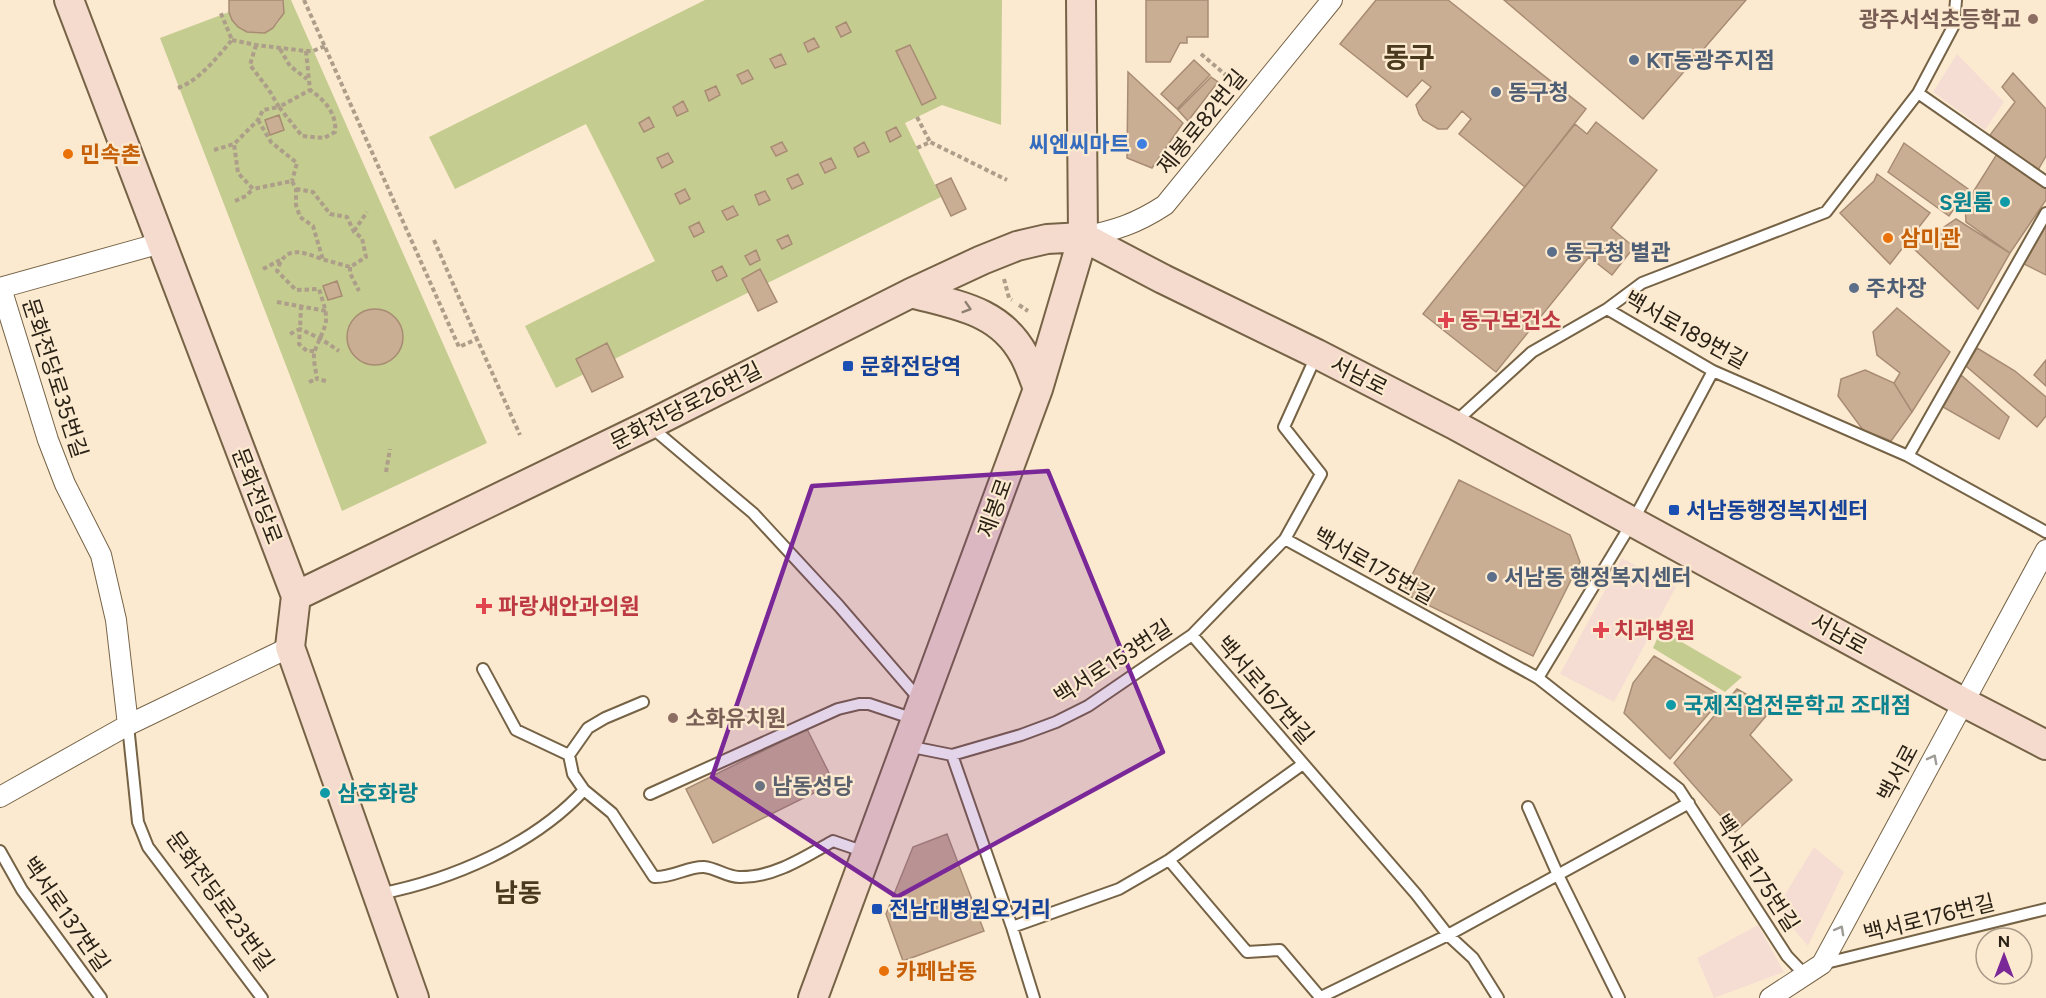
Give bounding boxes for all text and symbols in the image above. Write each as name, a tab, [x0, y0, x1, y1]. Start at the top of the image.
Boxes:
place label: 광주서석초등학교	[1859, 6, 2021, 33]
marker: 광주서석초등학교	[2026, 12, 2040, 26]
district label: 동구	[1383, 40, 1435, 74]
place label: KT동광주지점	[1646, 47, 1775, 74]
marker: KT동광주지점	[1627, 53, 1641, 67]
street label: 제봉로82번길	[1152, 64, 1252, 180]
place label: 동구청	[1508, 79, 1569, 106]
marker: 동구청	[1489, 85, 1503, 99]
place label: 씨엔씨마트	[1029, 131, 1130, 158]
marker: 씨엔씨마트	[1135, 137, 1149, 151]
place label: 민속촌	[80, 141, 141, 168]
marker: 민속촌	[61, 147, 75, 161]
place label: S원룸	[1939, 189, 1993, 216]
marker: S원룸	[1998, 195, 2012, 209]
place label: 삼미관	[1900, 225, 1961, 252]
marker: 삼미관	[1881, 231, 1895, 245]
place label: 동구청 별관	[1564, 239, 1670, 266]
marker: 동구청 별관	[1545, 245, 1559, 259]
place label: 주차장	[1866, 275, 1927, 302]
marker: 주차장	[1847, 281, 1861, 295]
street label: 백서로189번길	[1620, 285, 1752, 375]
street label: 문화전당로35번길	[16, 295, 94, 461]
one-way arrow	[961, 301, 972, 313]
place label: 동구보건소	[1460, 307, 1561, 334]
marker: 동구보건소	[1437, 311, 1455, 329]
street label: 서남로	[1326, 350, 1392, 402]
place label: 문화전당역	[860, 353, 961, 380]
street label: 문화전당로26번길	[606, 356, 766, 456]
marker: 문화전당역	[841, 359, 855, 373]
street label: 문화전당로	[226, 444, 288, 548]
street label: 제봉로	[972, 475, 1018, 541]
place label: 서남동행정복지센터	[1686, 497, 1868, 524]
marker: 서남동행정복지센터	[1667, 503, 1681, 517]
street label: 백서로175번길	[1309, 522, 1439, 610]
place label: 서남동 행정복지센터	[1504, 564, 1691, 591]
marker: 서남동 행정복지센터	[1485, 570, 1499, 584]
place label: 파랑새안과의원	[498, 593, 640, 620]
marker: 파랑새안과의원	[475, 597, 493, 615]
street label: 서남로	[1806, 607, 1872, 661]
street label: 백서로153번길	[1049, 614, 1177, 710]
place label: 치과병원	[1614, 617, 1695, 644]
marker: 치과병원	[1592, 621, 1610, 639]
street label: 백서로167번길	[1211, 630, 1319, 750]
place label: 국제직업전문학교 조대점	[1683, 692, 1911, 719]
marker: 국제직업전문학교 조대점	[1664, 698, 1678, 712]
place label: 소화유치원	[685, 705, 786, 732]
marker: 소화유치원	[666, 711, 680, 725]
street label: 백서로	[1872, 740, 1924, 806]
one-way arrow	[1926, 755, 1937, 765]
place label: 남동성당	[772, 773, 853, 800]
marker: 남동성당	[753, 779, 767, 793]
place label: 삼호화랑	[337, 780, 418, 807]
marker: 삼호화랑	[318, 786, 332, 800]
street label: 백서로175번길	[1709, 809, 1805, 937]
street label: 문화전당로23번길	[160, 826, 280, 976]
street label: 백서로137번길	[16, 851, 116, 977]
district label: 남동	[494, 877, 542, 909]
street label: 백서로176번길	[1860, 889, 1998, 947]
place label: 전남대병원오거리	[889, 896, 1051, 923]
marker: 전남대병원오거리	[870, 902, 884, 916]
one-way arrow	[1833, 926, 1844, 937]
north arrow	[1974, 926, 2034, 986]
text: N	[1998, 932, 2010, 951]
place label: 카페남동	[896, 958, 977, 985]
marker: 카페남동	[877, 964, 891, 978]

